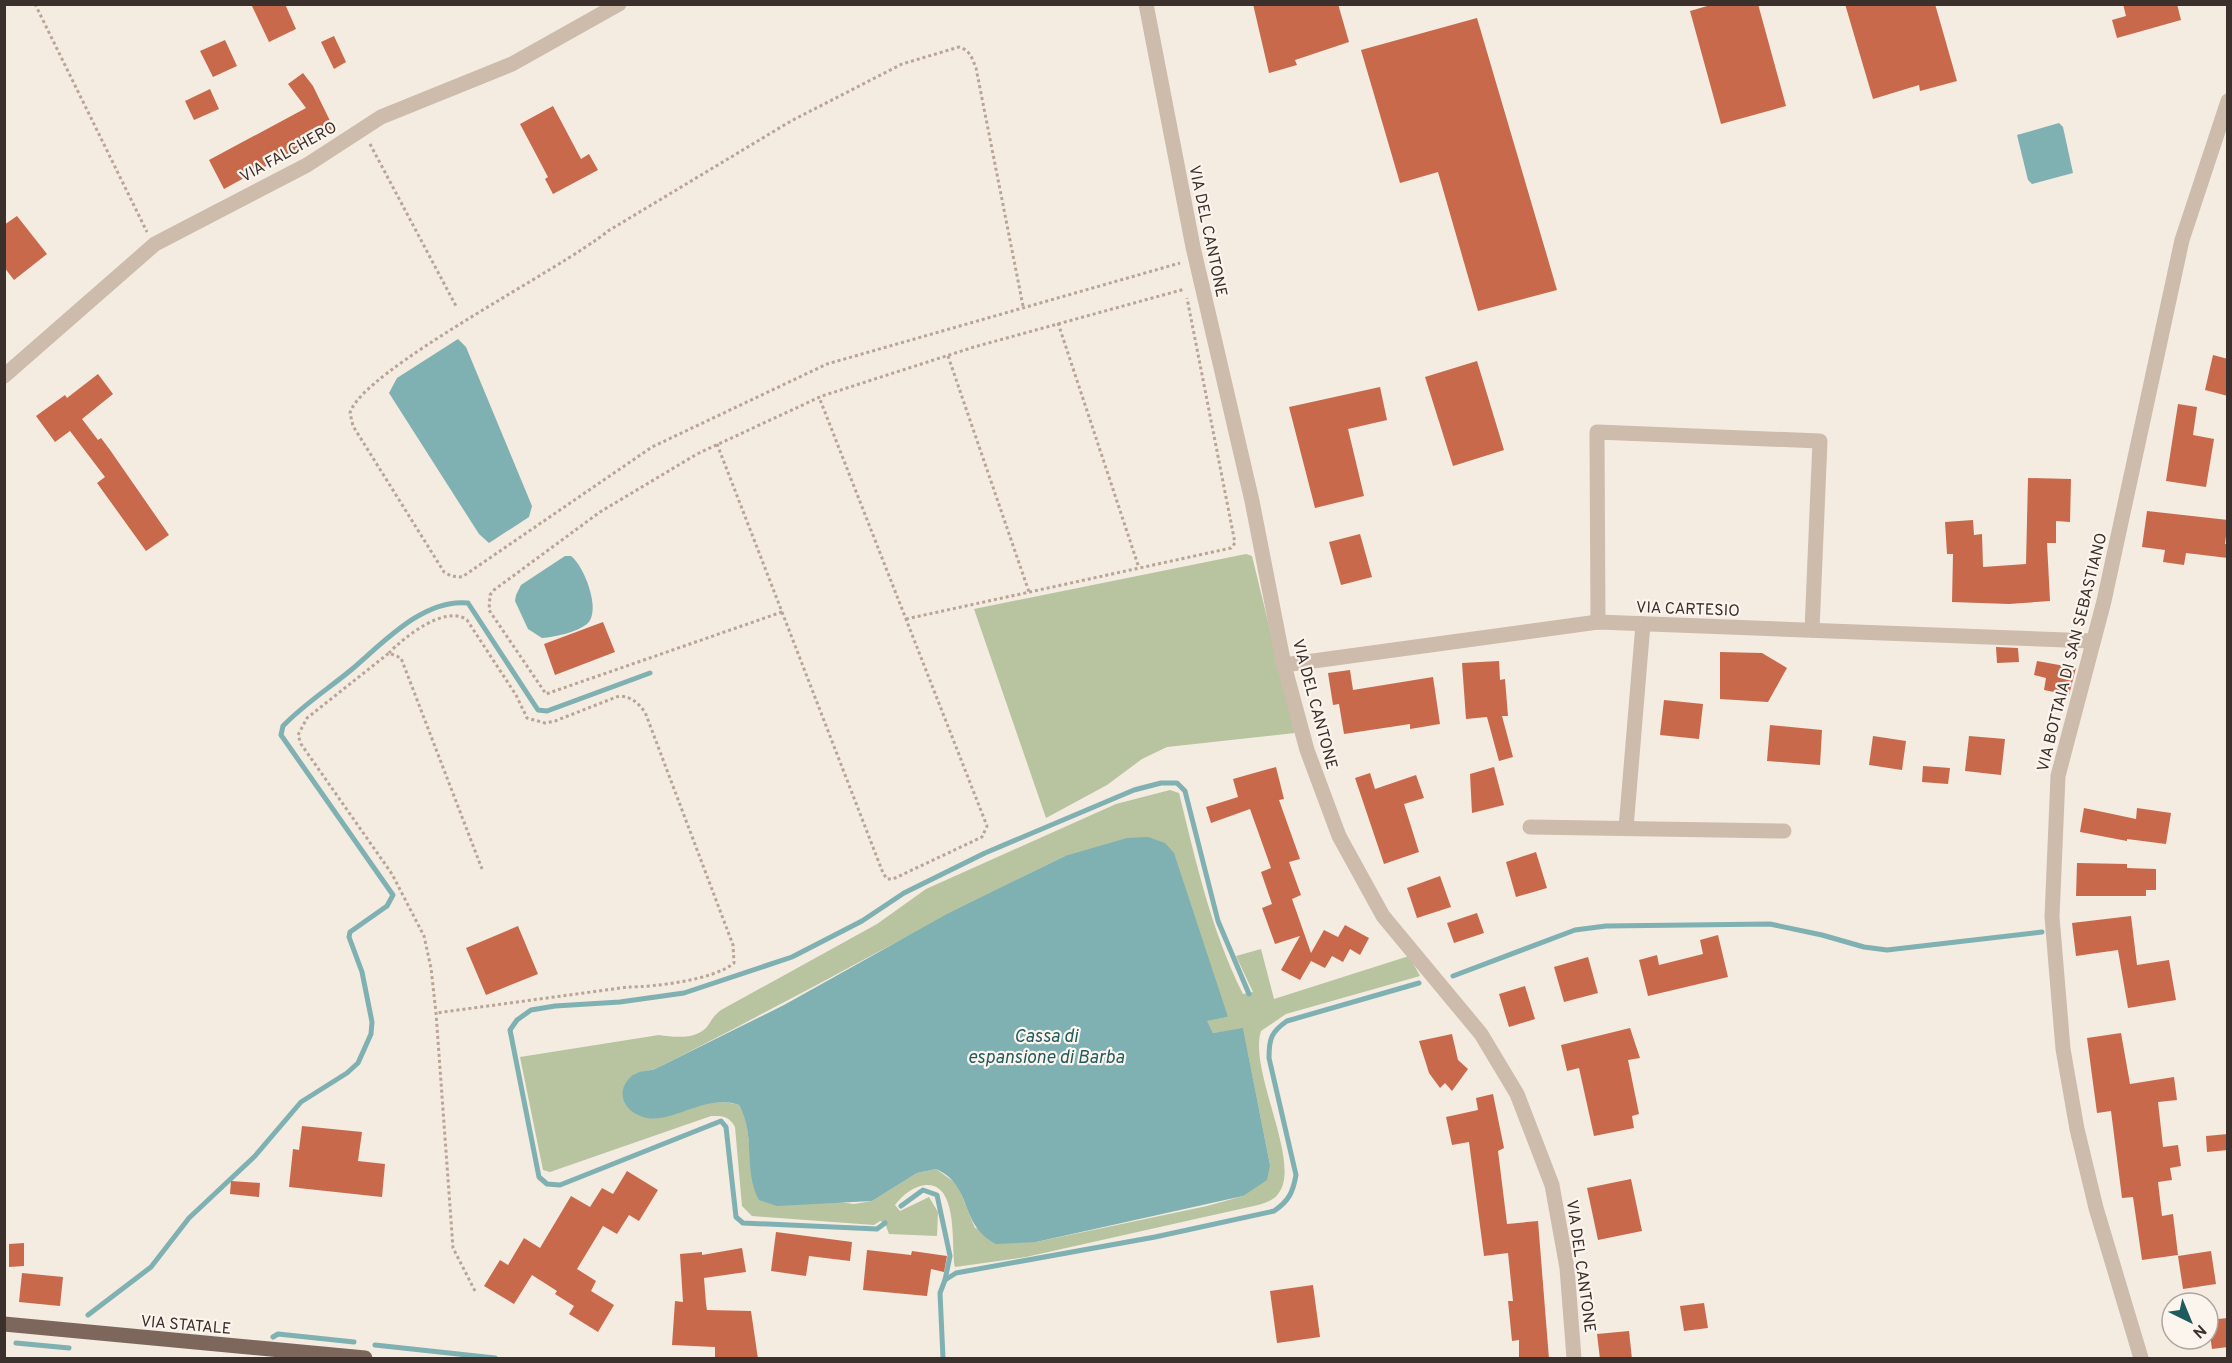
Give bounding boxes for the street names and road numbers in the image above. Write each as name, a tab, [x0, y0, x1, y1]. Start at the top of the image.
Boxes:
street label: VIA FALCHERO	[237, 118, 341, 188]
street label: VIA DEL CANTONE	[1183, 164, 1231, 299]
street label: VIA BOTTAIA DI SAN SEBASTIANO	[2034, 531, 2112, 774]
street label: VIA CARTESIO	[1636, 598, 1740, 622]
street label: VIA DEL CANTONE	[1287, 637, 1341, 772]
street label: VIA DEL CANTONE	[1561, 1198, 1599, 1334]
street label: VIA STATALE	[140, 1312, 232, 1340]

